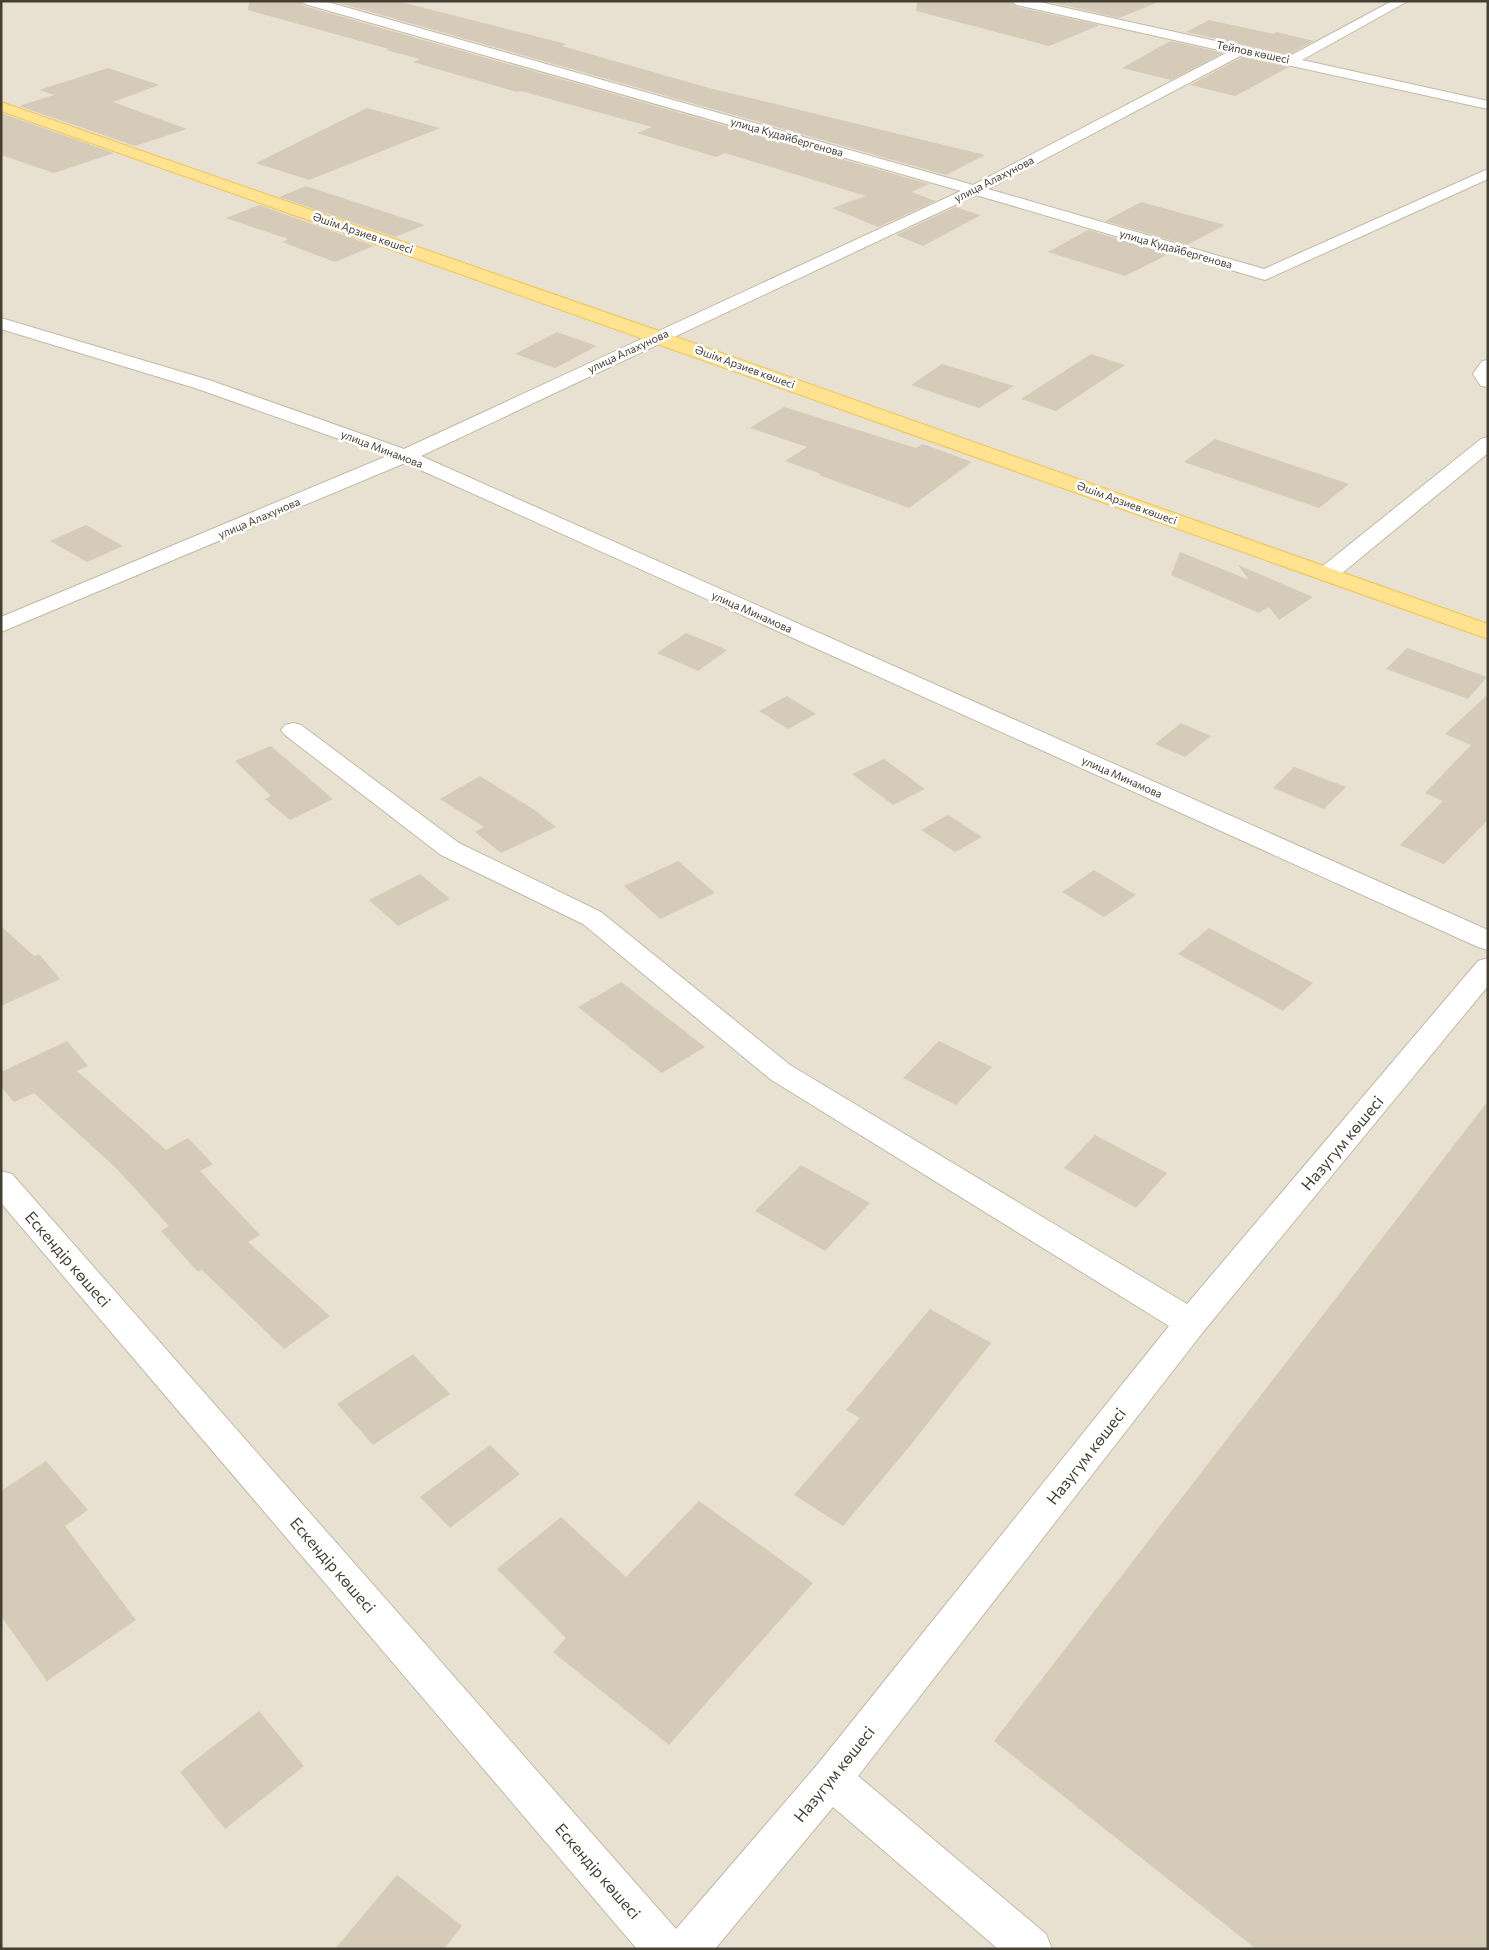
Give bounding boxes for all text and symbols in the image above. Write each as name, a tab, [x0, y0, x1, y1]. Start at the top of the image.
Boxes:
street label: Тейпов көшесі	[1215, 37, 1291, 66]
street label: улица Кудайбергенова	[729, 114, 845, 159]
street label: улица Алахунова	[952, 153, 1036, 204]
street label: Әшім Арзиев көшесі	[311, 209, 415, 256]
street label: улица Кудайбергенова	[1118, 226, 1234, 271]
street label: улица Алахунова	[585, 326, 670, 375]
street label: Әшім Арзиев көшесі	[693, 342, 797, 391]
street label: улица Минамова	[339, 427, 425, 470]
street label: Әшім Арзиев көшесі	[1075, 478, 1179, 527]
street label: улица Алахунова	[216, 494, 302, 541]
street label: улица Минамова	[710, 588, 795, 635]
street label: улица Минамова	[1080, 753, 1165, 800]
street label: Назугум көшесі	[1297, 1092, 1387, 1194]
street label: Ескендір көшесі	[22, 1207, 115, 1310]
street label: Назугум көшесі	[1042, 1404, 1129, 1508]
street label: Ескендір көшесі	[287, 1513, 380, 1616]
street label: Назугум көшесі	[789, 1722, 878, 1825]
street label: Ескендір көшесі	[552, 1819, 645, 1922]

